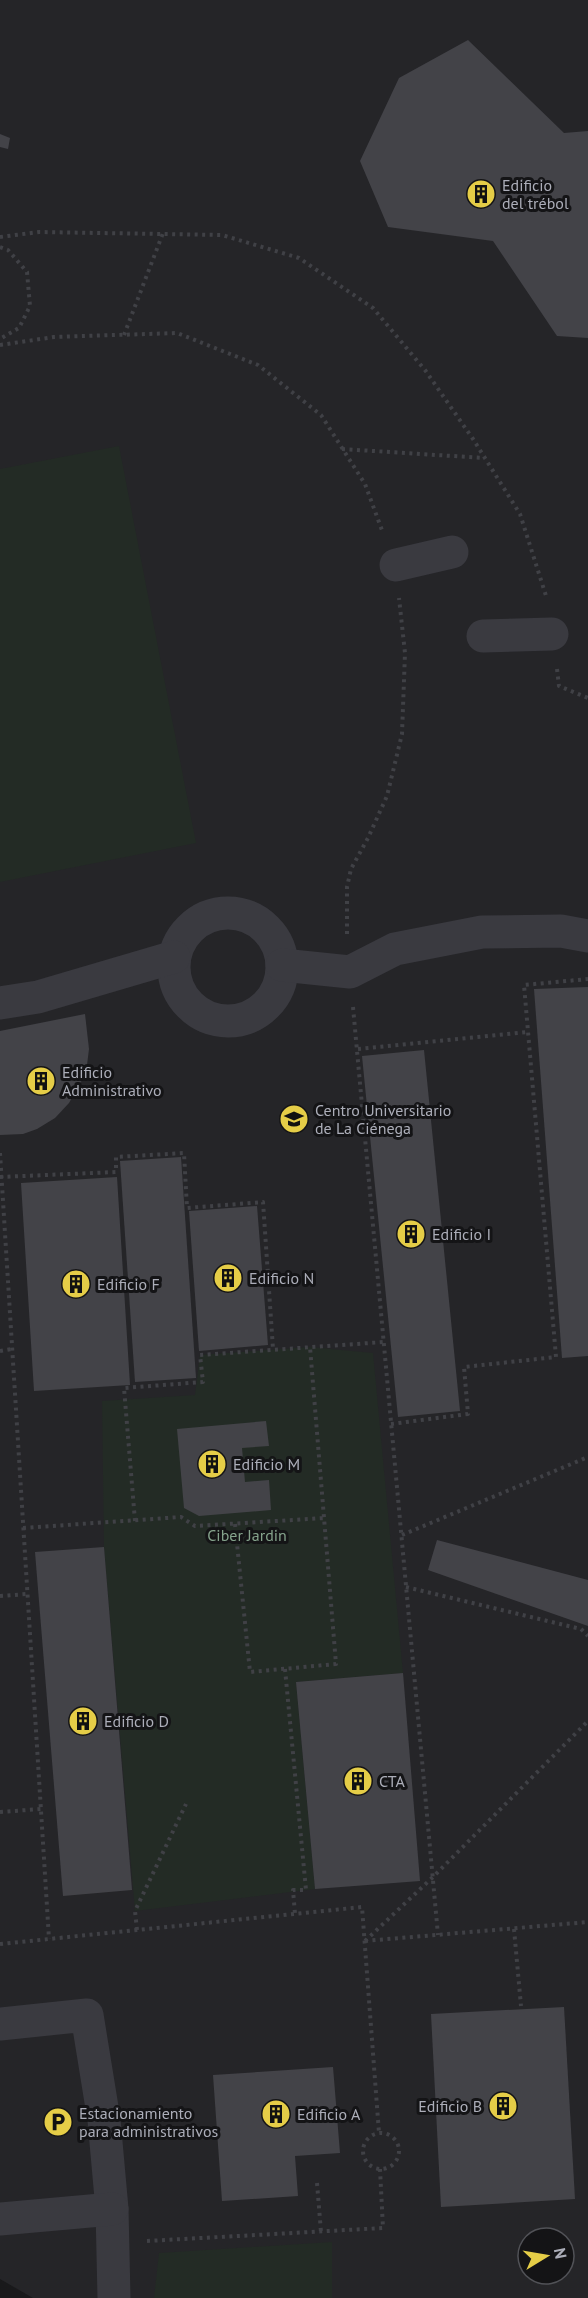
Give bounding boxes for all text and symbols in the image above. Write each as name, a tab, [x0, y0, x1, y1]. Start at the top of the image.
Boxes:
place label: Edificio del trébol	[502, 175, 569, 213]
building icon: Edificio del trébol	[465, 178, 497, 210]
place label: Edificio Administrativo	[62, 1062, 162, 1100]
building icon: Edificio Administrativo	[25, 1065, 57, 1097]
place label: Centro Universitario de La Ciénega	[315, 1100, 451, 1138]
school or university icon: Centro Universitario de La Ciénega	[278, 1103, 310, 1135]
building icon: Edificio I	[395, 1218, 427, 1250]
place label: Edificio I	[432, 1224, 491, 1244]
building icon: Edificio N	[212, 1262, 244, 1294]
building icon: Edificio F	[60, 1268, 92, 1300]
place label: Edificio N	[249, 1268, 314, 1288]
place label: Edificio F	[97, 1274, 160, 1294]
building icon: Edificio M	[196, 1448, 228, 1480]
place label: Edificio M	[233, 1454, 300, 1474]
park label: Ciber Jardin	[207, 1525, 287, 1545]
building icon: Edificio D	[67, 1705, 99, 1737]
place label: Edificio D	[104, 1711, 169, 1731]
building icon: CTA	[342, 1765, 374, 1797]
place label: CTA	[379, 1771, 405, 1791]
building icon: Edificio B	[487, 2090, 519, 2122]
place label: Edificio B	[418, 2096, 482, 2116]
building icon: Edificio A	[260, 2098, 292, 2130]
place label: Estacionamiento para administrativos	[79, 2103, 218, 2141]
place label: Edificio A	[297, 2104, 361, 2124]
parking icon: Estacionamiento para administrativos	[42, 2106, 74, 2138]
north arrow	[516, 2226, 576, 2286]
text: N	[550, 2246, 572, 2260]

